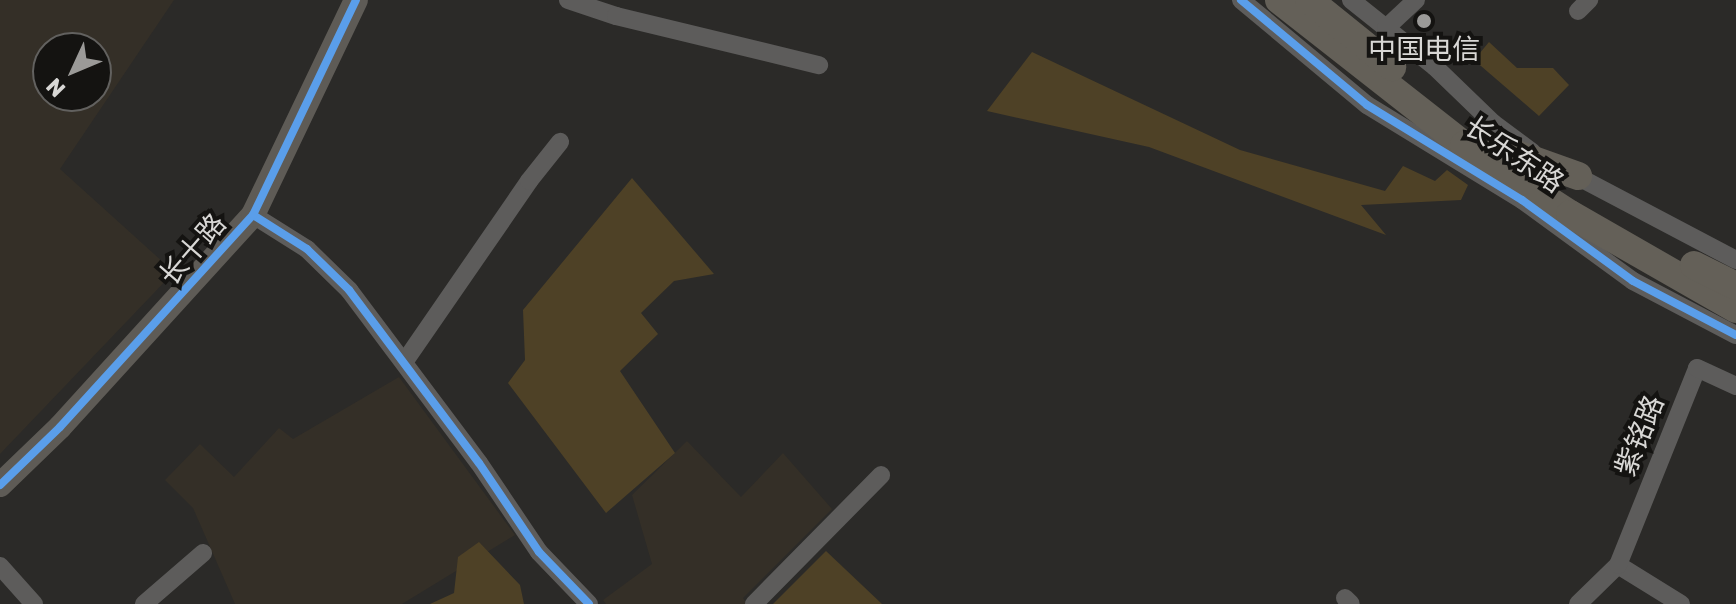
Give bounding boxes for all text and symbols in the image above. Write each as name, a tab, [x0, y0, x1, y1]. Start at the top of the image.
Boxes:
marker: 中国电信	[1415, 12, 1433, 30]
north arrow	[32, 32, 112, 112]
place label: 中国电信	[1368, 33, 1480, 67]
text: N	[41, 73, 71, 103]
street label: 长乐东路	[1458, 110, 1570, 200]
street label: 长十路	[153, 207, 233, 293]
street label: 紫铭路	[1609, 391, 1671, 481]

